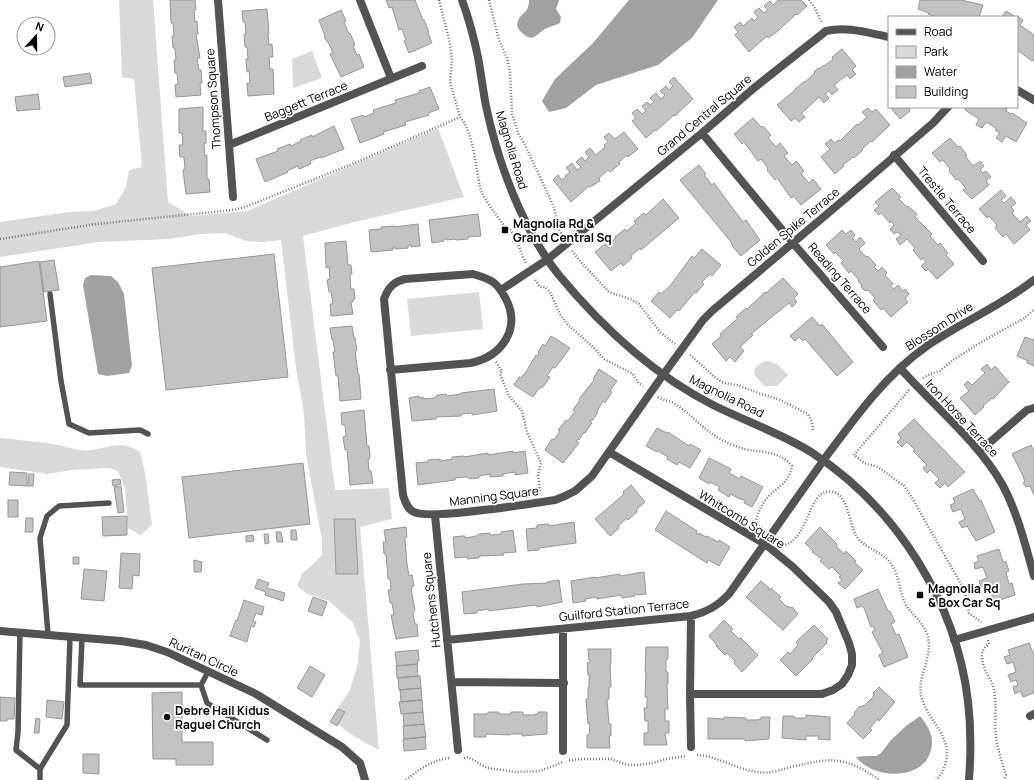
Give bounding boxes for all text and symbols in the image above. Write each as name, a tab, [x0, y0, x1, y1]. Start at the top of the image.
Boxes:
north arrow	[16, 16, 56, 56]
legend	[888, 16, 1018, 108]
text: N	[33, 18, 46, 35]
text: Road	[924, 23, 952, 40]
text: Park	[924, 43, 949, 60]
street label: Thompson Square	[201, 48, 225, 150]
text: Water	[924, 63, 958, 80]
street label: Grand Central Square	[653, 70, 755, 160]
street label: Baggett Terrace	[262, 77, 350, 125]
text: Building	[924, 83, 968, 100]
street label: Magnolia Road	[492, 109, 532, 191]
street label: Trestle Terrace	[914, 163, 980, 237]
street label: Golden Spike Terrace	[743, 183, 843, 271]
place label: Magnolia Rd & Grand Central Sq	[513, 215, 612, 246]
marker: Magnolia Rd & Grand Central Sq	[500, 225, 510, 235]
street label: Reading Terrace	[804, 239, 876, 317]
street label: Blossom Drive	[902, 298, 976, 354]
street label: Magnolia Road	[687, 371, 767, 421]
street label: Iron Horse Terrace	[922, 375, 1002, 461]
street label: Manning Square	[448, 482, 540, 510]
street label: Whitcomb Square	[696, 486, 788, 552]
street label: Hutchens Square	[418, 551, 444, 649]
place label: Magnolia Rd & Box Car Sq	[928, 580, 1001, 611]
marker: Magnolia Rd & Box Car Sq	[915, 590, 925, 600]
street label: Guilford Station Terrace	[558, 595, 690, 625]
street label: Ruritan Circle	[167, 634, 241, 680]
place label: Debre Hail Kidus Raguel Church	[175, 702, 270, 733]
marker: Debre Hail Kidus Raguel Church	[162, 712, 172, 722]

